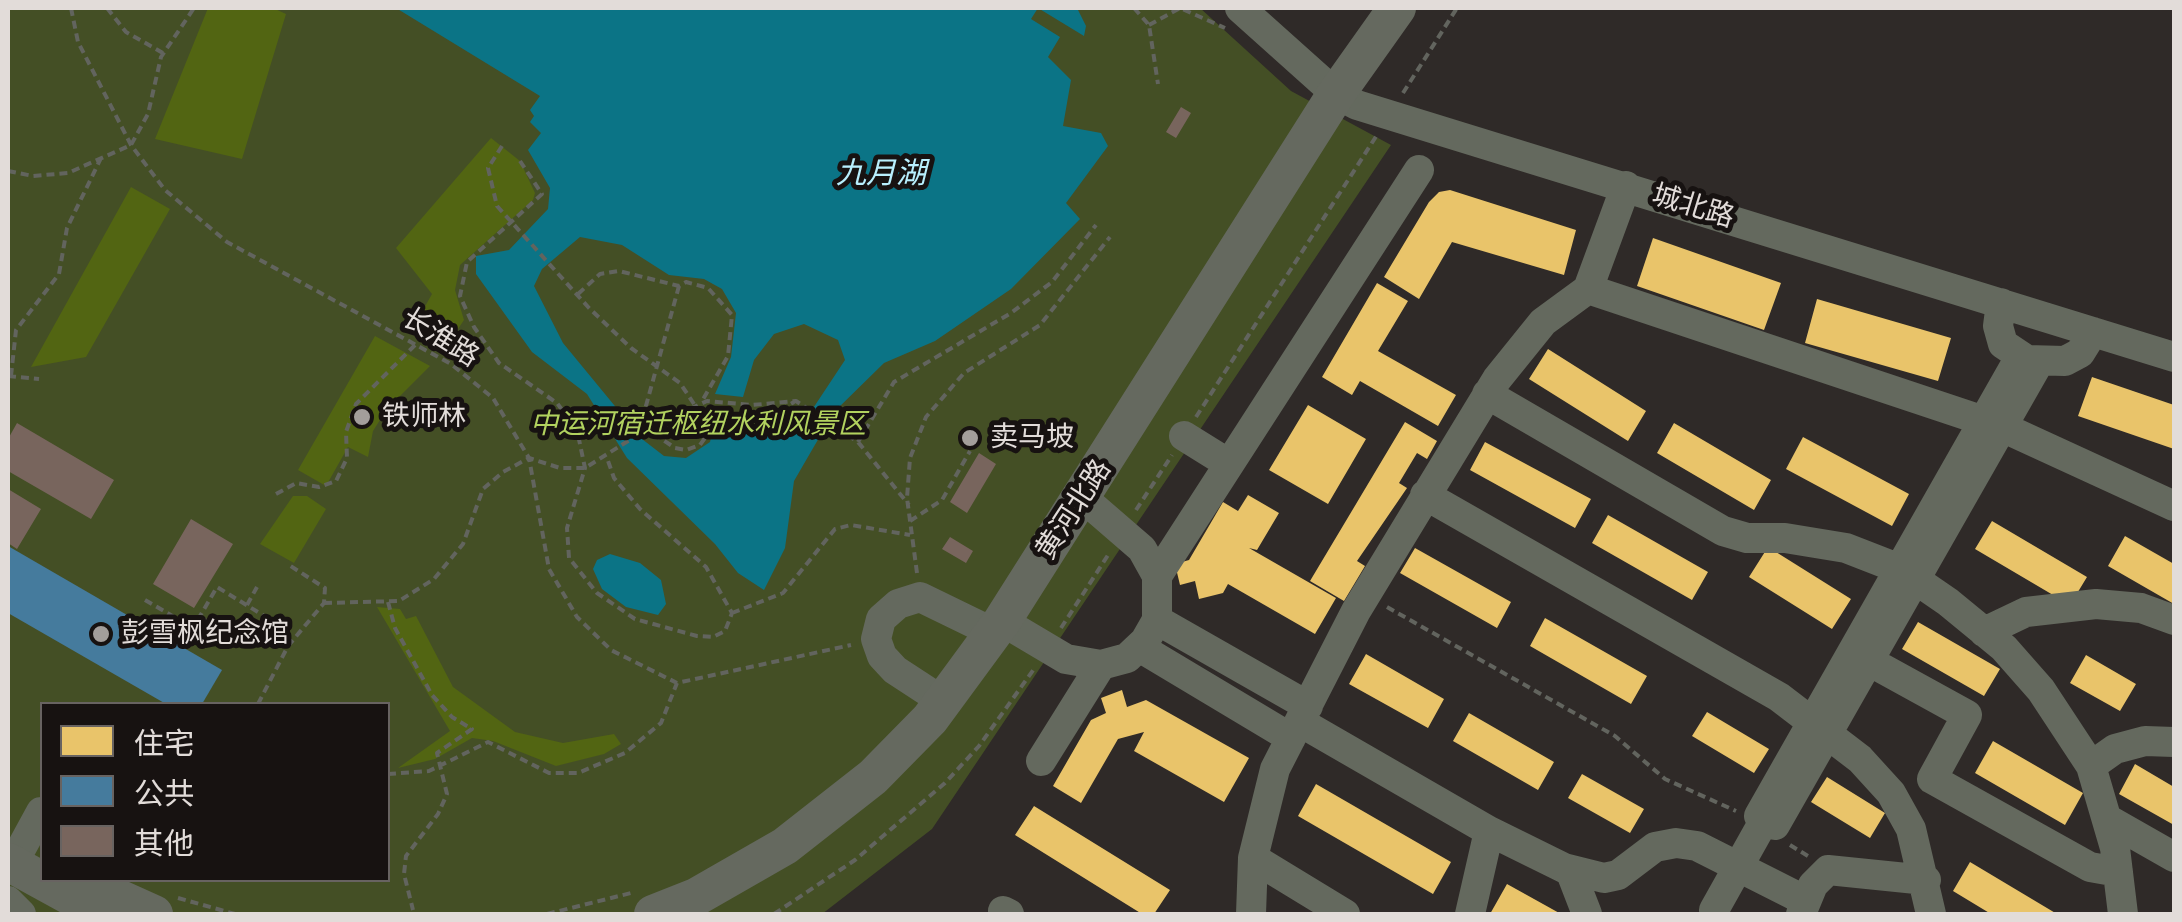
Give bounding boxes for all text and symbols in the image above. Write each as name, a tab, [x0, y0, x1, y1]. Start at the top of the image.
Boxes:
water label: 九月湖	[836, 157, 926, 193]
street label: 城北路	[1648, 179, 1738, 235]
street label: 长淮路	[395, 301, 485, 375]
place label: 铁师林	[382, 400, 466, 434]
marker: 铁师林	[351, 406, 373, 428]
park label: 中运河宿迁枢纽水利风景区	[530, 408, 866, 442]
place label: 卖马坡	[990, 421, 1074, 455]
marker: 卖马坡	[959, 427, 981, 449]
street label: 黄河北路	[1029, 454, 1119, 566]
place label: 彭雪枫纪念馆	[121, 617, 289, 651]
marker: 彭雪枫纪念馆	[90, 623, 112, 645]
legend	[40, 702, 390, 882]
text: 住宅	[134, 724, 194, 762]
text: 公共	[134, 774, 194, 812]
text: 其他	[134, 824, 194, 862]

